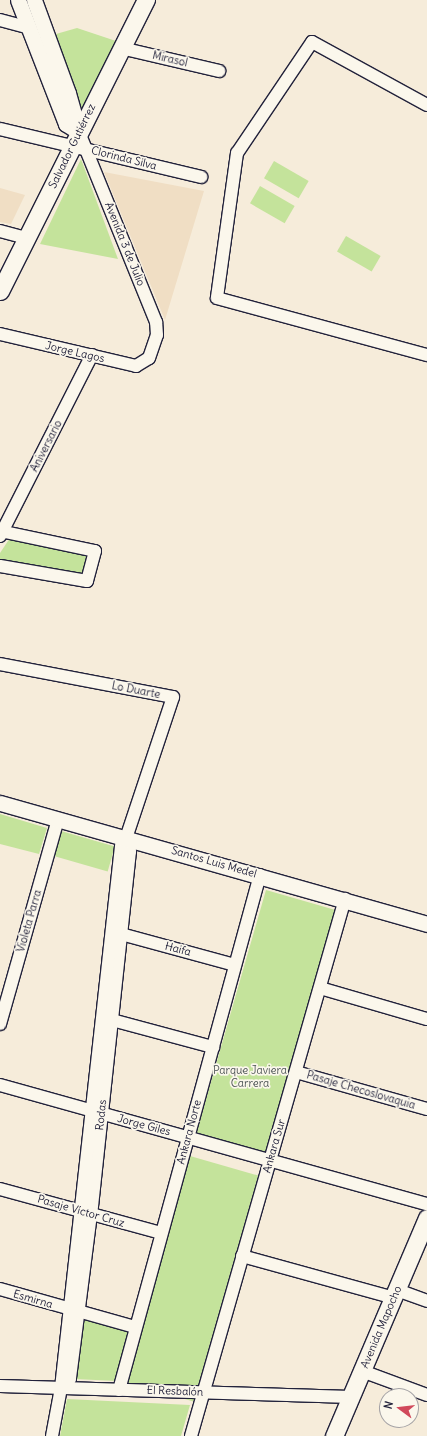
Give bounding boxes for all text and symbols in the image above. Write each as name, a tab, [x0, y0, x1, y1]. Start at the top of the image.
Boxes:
street label: Mirasol	[151, 49, 189, 69]
street label: Salvador Gutiérrez	[46, 102, 98, 190]
street label: Clorinda Silva	[90, 143, 158, 173]
street label: Avenida 3 de Julio	[102, 200, 148, 288]
street label: Jorge Lagos	[44, 339, 106, 365]
street label: Aniversario	[27, 418, 65, 474]
street label: Lo Duarte	[111, 679, 161, 701]
street label: Santos Luis Medel	[170, 844, 258, 880]
street label: Violeta Parra	[14, 888, 44, 954]
street label: Haifa	[164, 939, 192, 959]
park label: Parque Javiera Carrera	[213, 1064, 287, 1090]
street label: Pasaje Checoslovaquia	[305, 1068, 417, 1112]
street label: Ankara Norte	[174, 1098, 204, 1166]
street label: Rodas	[93, 1099, 109, 1131]
street label: Jorge Giles	[116, 1112, 172, 1138]
street label: Ankara Sur	[260, 1117, 288, 1175]
street label: Pasaje Víctor Cruz	[36, 1192, 126, 1230]
street label: Avenida Mapocho	[358, 1284, 404, 1370]
street label: Esmirna	[12, 1287, 54, 1311]
street label: El Resbalón	[146, 1383, 204, 1399]
north arrow	[379, 1388, 419, 1428]
text: N	[381, 1400, 396, 1411]

